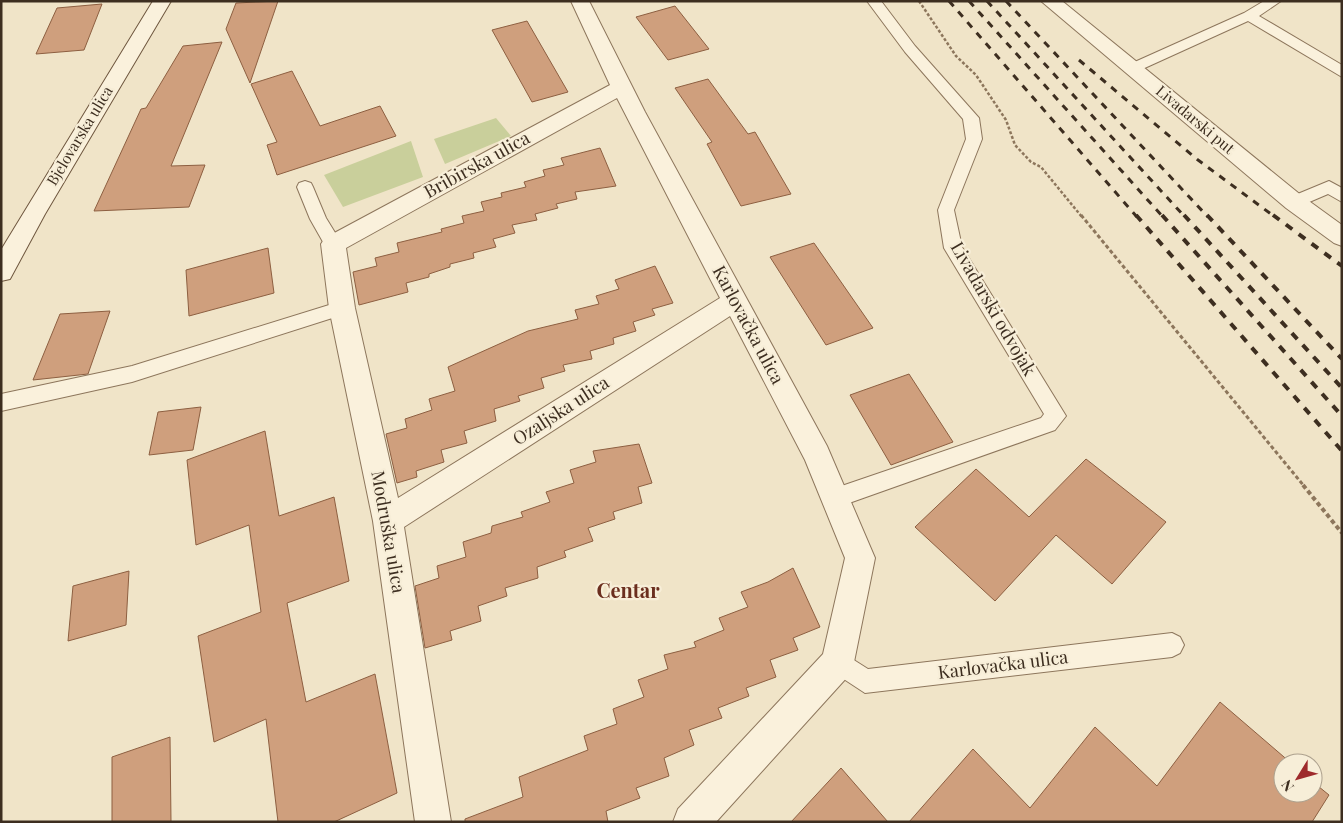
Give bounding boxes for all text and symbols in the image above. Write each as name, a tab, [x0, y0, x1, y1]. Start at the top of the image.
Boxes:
street label: Livadarski put	[1152, 81, 1240, 158]
street label: Bjelovarska ulica	[42, 82, 117, 189]
street label: Bribirska ulica	[419, 125, 534, 203]
street label: Livadarski odvojak	[946, 237, 1042, 380]
street label: Karlovačka ulica	[708, 261, 790, 388]
street label: Ozaljska ulica	[508, 370, 613, 450]
street label: Modruška ulica	[366, 469, 412, 595]
district label: Centar	[596, 576, 660, 603]
street label: Karlovačka ulica	[936, 644, 1069, 684]
north arrow	[1273, 753, 1323, 803]
text: N	[1277, 776, 1298, 796]

